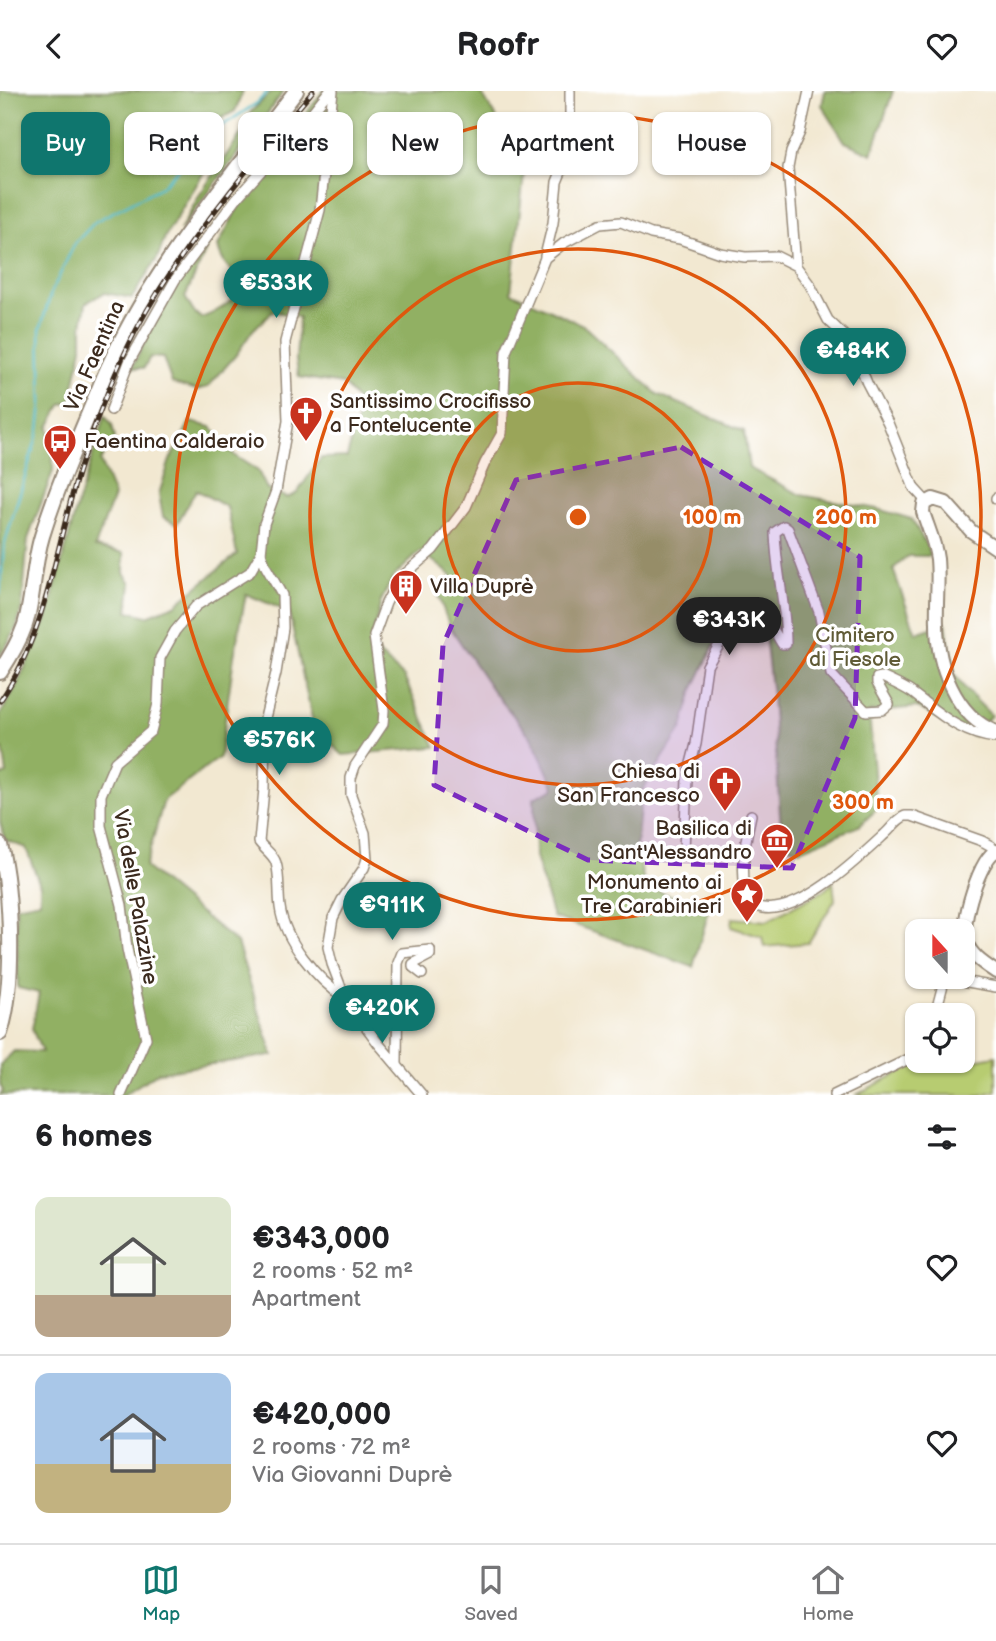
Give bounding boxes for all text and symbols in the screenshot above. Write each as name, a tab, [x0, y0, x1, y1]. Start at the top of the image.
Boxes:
text: Roofr	[457, 26, 539, 65]
icon: back	[35, 27, 73, 65]
icon: heart	[923, 27, 961, 65]
chip: Buy	[21, 112, 110, 175]
chip: Rent	[124, 112, 224, 175]
chip: Filters	[238, 112, 353, 175]
chip: New	[367, 112, 463, 175]
chip: Apartment	[477, 112, 638, 175]
chip: House	[652, 112, 771, 175]
pin: €533K	[227, 261, 325, 320]
text: €533K	[239, 269, 313, 297]
street label: Via Faentina	[59, 297, 130, 415]
pin: €484K	[804, 329, 902, 388]
text: €484K	[816, 337, 890, 365]
place label: Santissimo Crocifisso a Fontelucente	[330, 389, 532, 438]
church icon: Santissimo Crocifisso a Fontelucente	[287, 394, 325, 443]
bus stop icon: Faentina Calderaio	[41, 422, 79, 471]
place label: Faentina Calderaio	[84, 429, 265, 454]
centre of rings	[566, 505, 590, 529]
text: 100 m	[683, 505, 741, 530]
text: 200 m	[815, 505, 877, 530]
building icon: Villa Duprè	[387, 567, 425, 616]
place label: Villa Duprè	[430, 574, 534, 599]
pin: €343K	[680, 597, 778, 657]
text: €343K	[692, 606, 766, 634]
park label: Cimitero di Fiesole	[809, 623, 901, 672]
pin: €576K	[230, 717, 328, 777]
text: €576K	[243, 726, 315, 754]
place label: Chiesa di San Francesco	[557, 759, 700, 808]
church icon: Chiesa di San Francesco	[706, 764, 744, 813]
text: 300 m	[832, 790, 894, 815]
street label: Via delle Palazzine	[108, 808, 163, 987]
place label: Basilica di Sant'Alessandro	[600, 816, 752, 865]
museum icon: Basilica di Sant'Alessandro	[758, 821, 796, 870]
place label: Monumento ai Tre Carabinieri	[581, 870, 722, 919]
place icon: Monumento ai Tre Carabinieri	[728, 875, 766, 924]
pin: €911K	[343, 883, 441, 942]
text: €911K	[359, 891, 425, 919]
north arrow	[905, 919, 975, 989]
map controls	[905, 919, 975, 1073]
pin: €420K	[333, 985, 431, 1045]
text: €420K	[345, 994, 419, 1022]
button: locate	[905, 1003, 975, 1073]
icon: filters	[923, 1118, 961, 1156]
text: 6 homes	[35, 1119, 152, 1155]
text: €343,000	[252, 1221, 390, 1257]
icon: home	[91, 1225, 175, 1309]
icon: heart	[923, 1248, 961, 1286]
text: 2 rooms · 52 m²	[252, 1257, 413, 1285]
text: Apartment	[252, 1285, 361, 1313]
text: €420,000	[252, 1397, 391, 1433]
icon: home	[91, 1401, 175, 1485]
icon: heart	[923, 1424, 961, 1462]
text: 2 rooms · 72 m²	[252, 1433, 411, 1461]
text: Via Giovanni Duprè	[252, 1461, 452, 1489]
tab: Map	[142, 1561, 180, 1626]
tab: Saved	[465, 1561, 518, 1626]
tab: Home	[802, 1561, 854, 1626]

